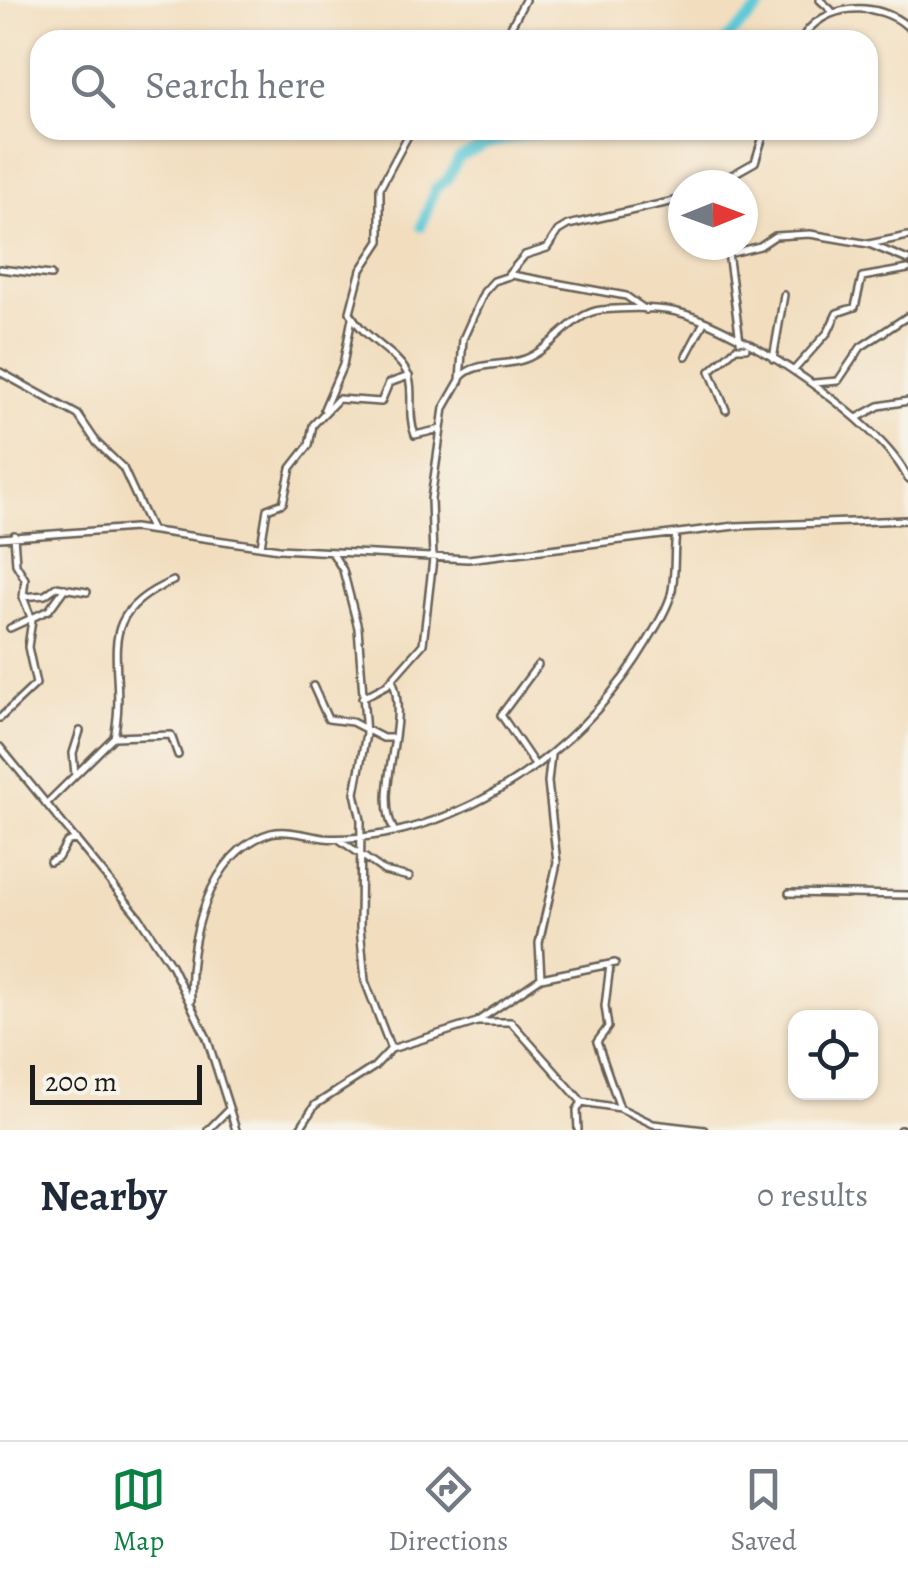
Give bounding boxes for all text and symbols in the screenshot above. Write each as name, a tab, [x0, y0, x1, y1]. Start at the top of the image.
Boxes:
search box	[30, 30, 878, 140]
icon: search	[65, 58, 120, 113]
text: Search here	[145, 59, 326, 111]
north arrow	[668, 170, 758, 260]
map controls	[788, 1010, 878, 1100]
button: locate	[788, 1010, 878, 1100]
scale bar	[30, 1060, 202, 1104]
text: 200 m	[45, 1063, 117, 1101]
text: Nearby	[40, 1167, 167, 1224]
text: 0 results	[757, 1173, 868, 1217]
tab: Map	[111, 1462, 166, 1560]
tab: Directions	[388, 1462, 508, 1560]
tab: Saved	[731, 1462, 797, 1560]

